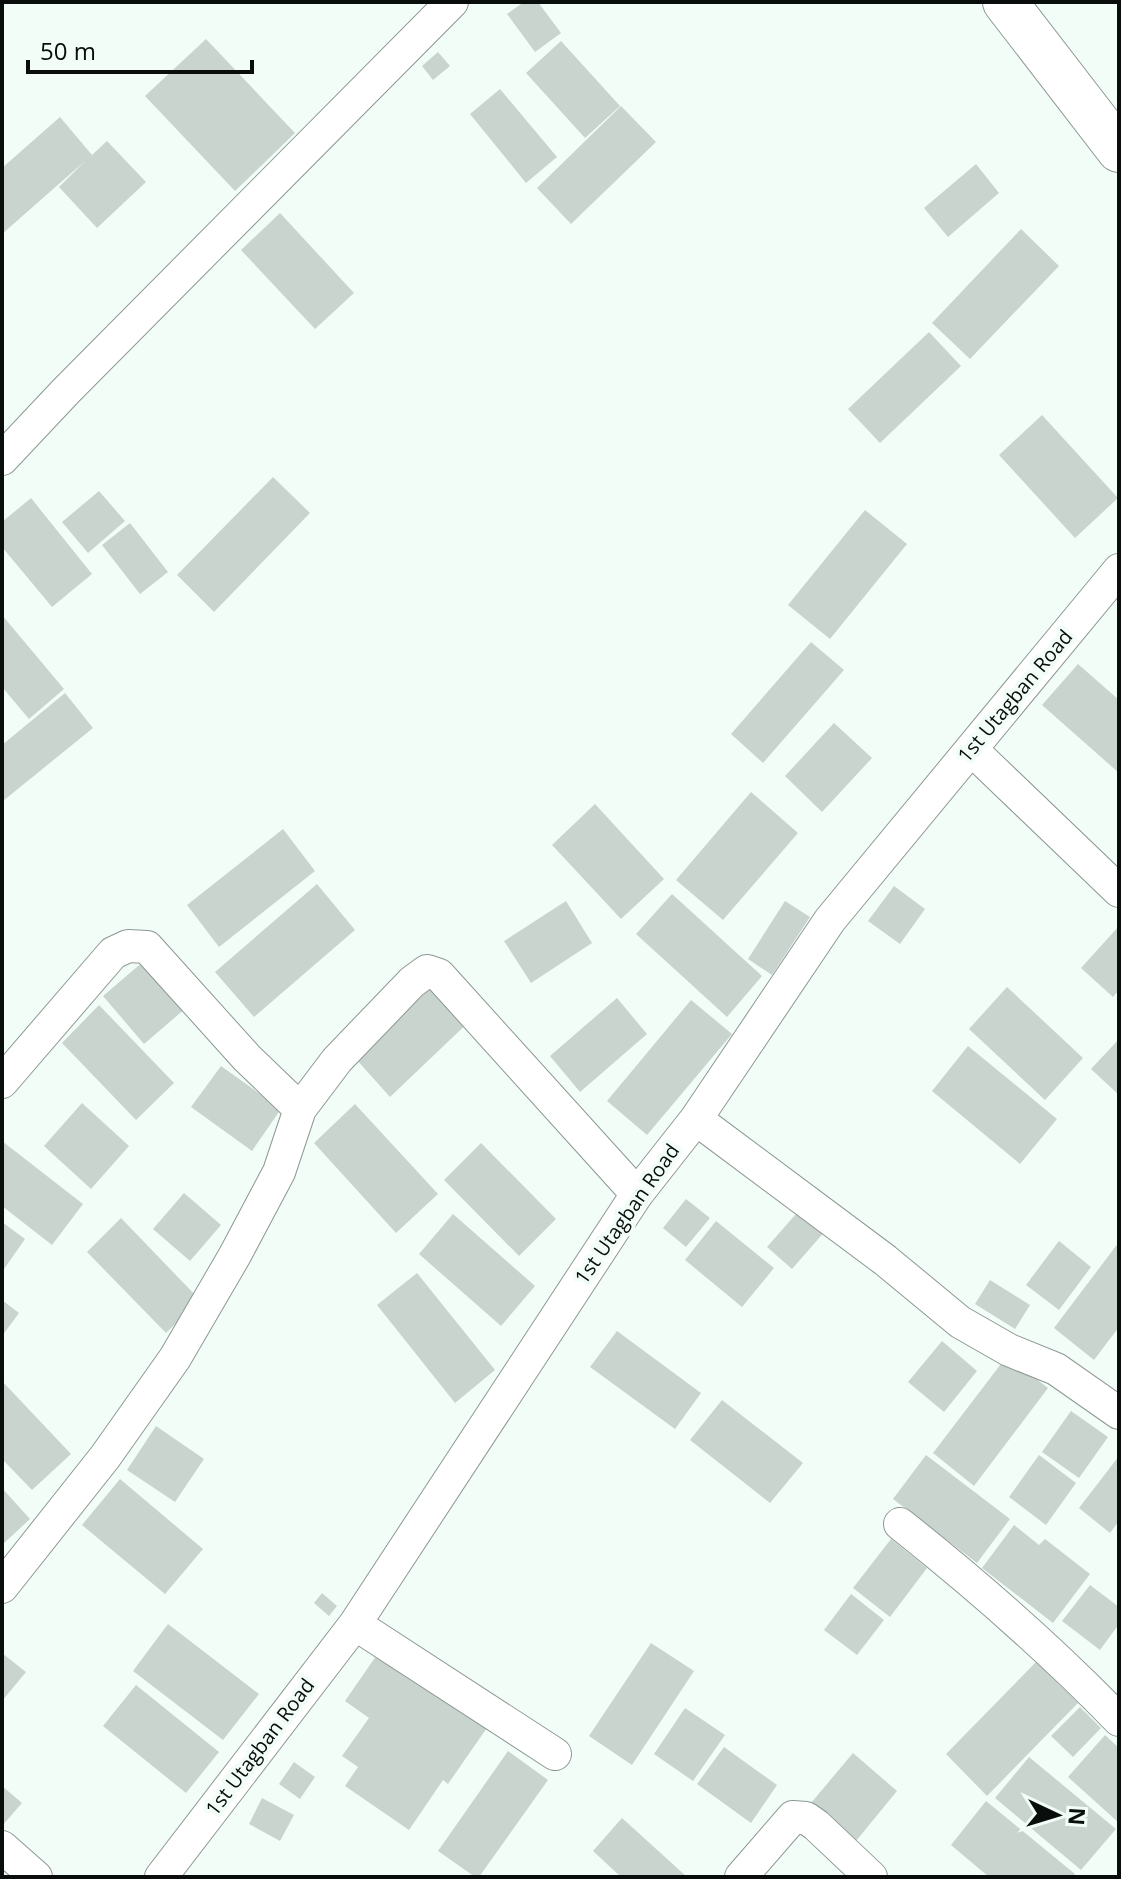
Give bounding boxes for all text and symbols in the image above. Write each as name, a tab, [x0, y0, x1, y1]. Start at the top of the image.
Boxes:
scale bar	[28, 24, 252, 74]
text: 50 m	[40, 34, 96, 67]
street label: 1st Utagban Road	[951, 624, 1078, 768]
street label: 1st Utagban Road	[568, 1138, 685, 1289]
street label: 1st Utagban Road	[199, 1672, 320, 1821]
north arrow	[1017, 1775, 1097, 1855]
text: N	[1062, 1806, 1094, 1826]

